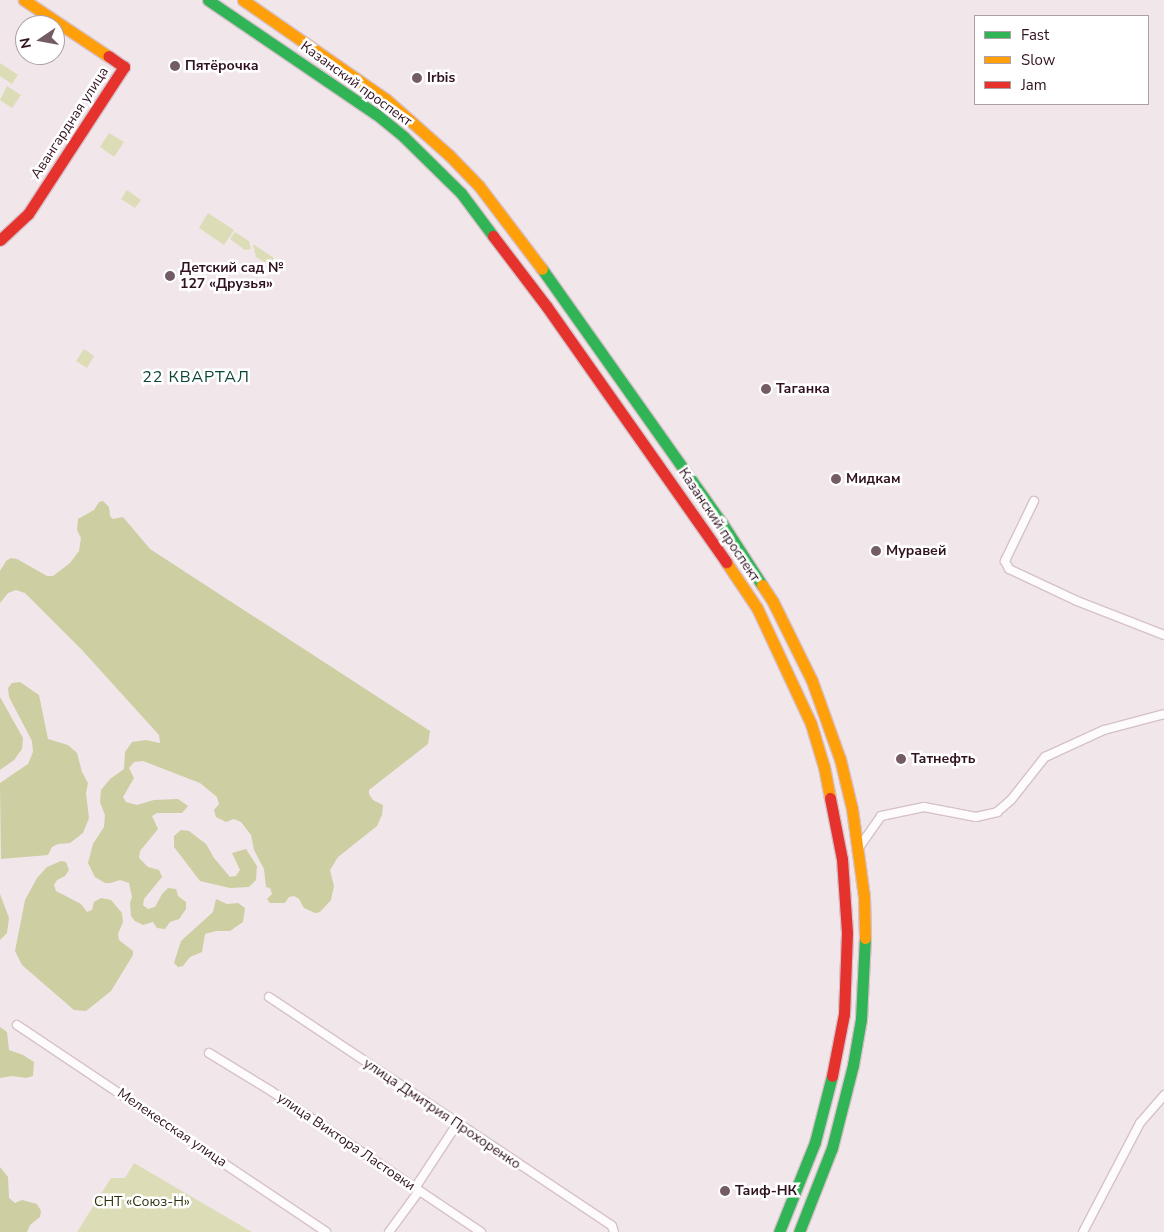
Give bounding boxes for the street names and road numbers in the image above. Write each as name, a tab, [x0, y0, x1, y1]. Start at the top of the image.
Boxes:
street label: Казанский проспект	[297, 38, 415, 130]
street label: Авангардная улица	[28, 64, 112, 182]
street label: Казанский проспект	[675, 465, 763, 585]
street label: улица Дмитрия Прохоренко	[360, 1055, 524, 1173]
street label: Мелекесская улица	[114, 1085, 230, 1171]
street label: улица Виктора Ластовки	[274, 1089, 418, 1195]

